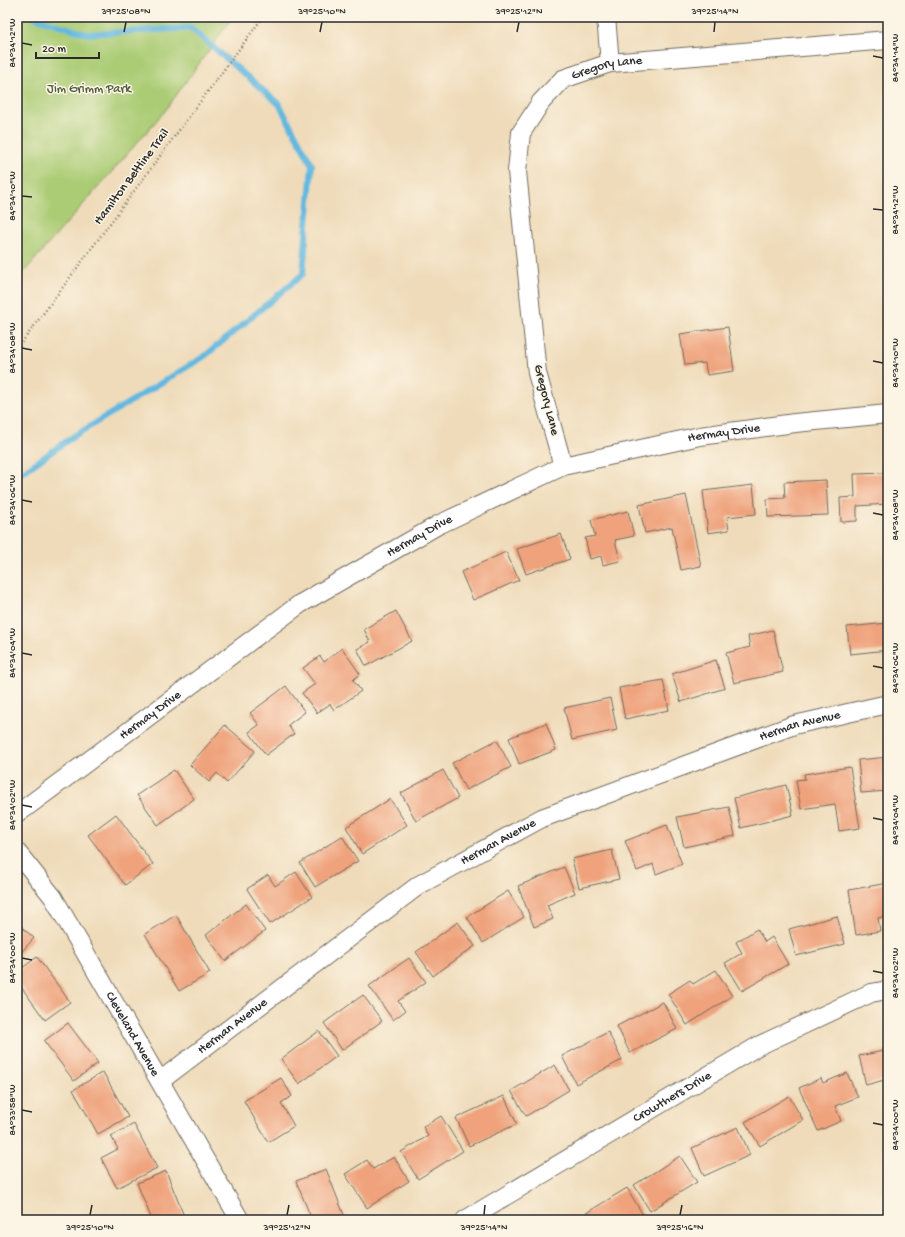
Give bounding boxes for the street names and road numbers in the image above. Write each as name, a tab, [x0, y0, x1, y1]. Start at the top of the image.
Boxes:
street label: Gregory Lane	[569, 53, 643, 83]
street label: Hamilton Beltline Trail	[91, 126, 173, 228]
street label: Gregory Lane	[530, 363, 562, 437]
street label: Hermay Drive	[686, 420, 761, 446]
street label: Hermay Drive	[384, 512, 455, 560]
street label: Hermay Drive	[116, 687, 184, 743]
street label: Herman Avenue	[757, 707, 842, 745]
street label: Herman Avenue	[458, 815, 539, 868]
street label: Cleveland Avenue	[102, 989, 163, 1079]
street label: Herman Avenue	[195, 995, 271, 1057]
street label: Crowthers Drive	[630, 1068, 714, 1126]

